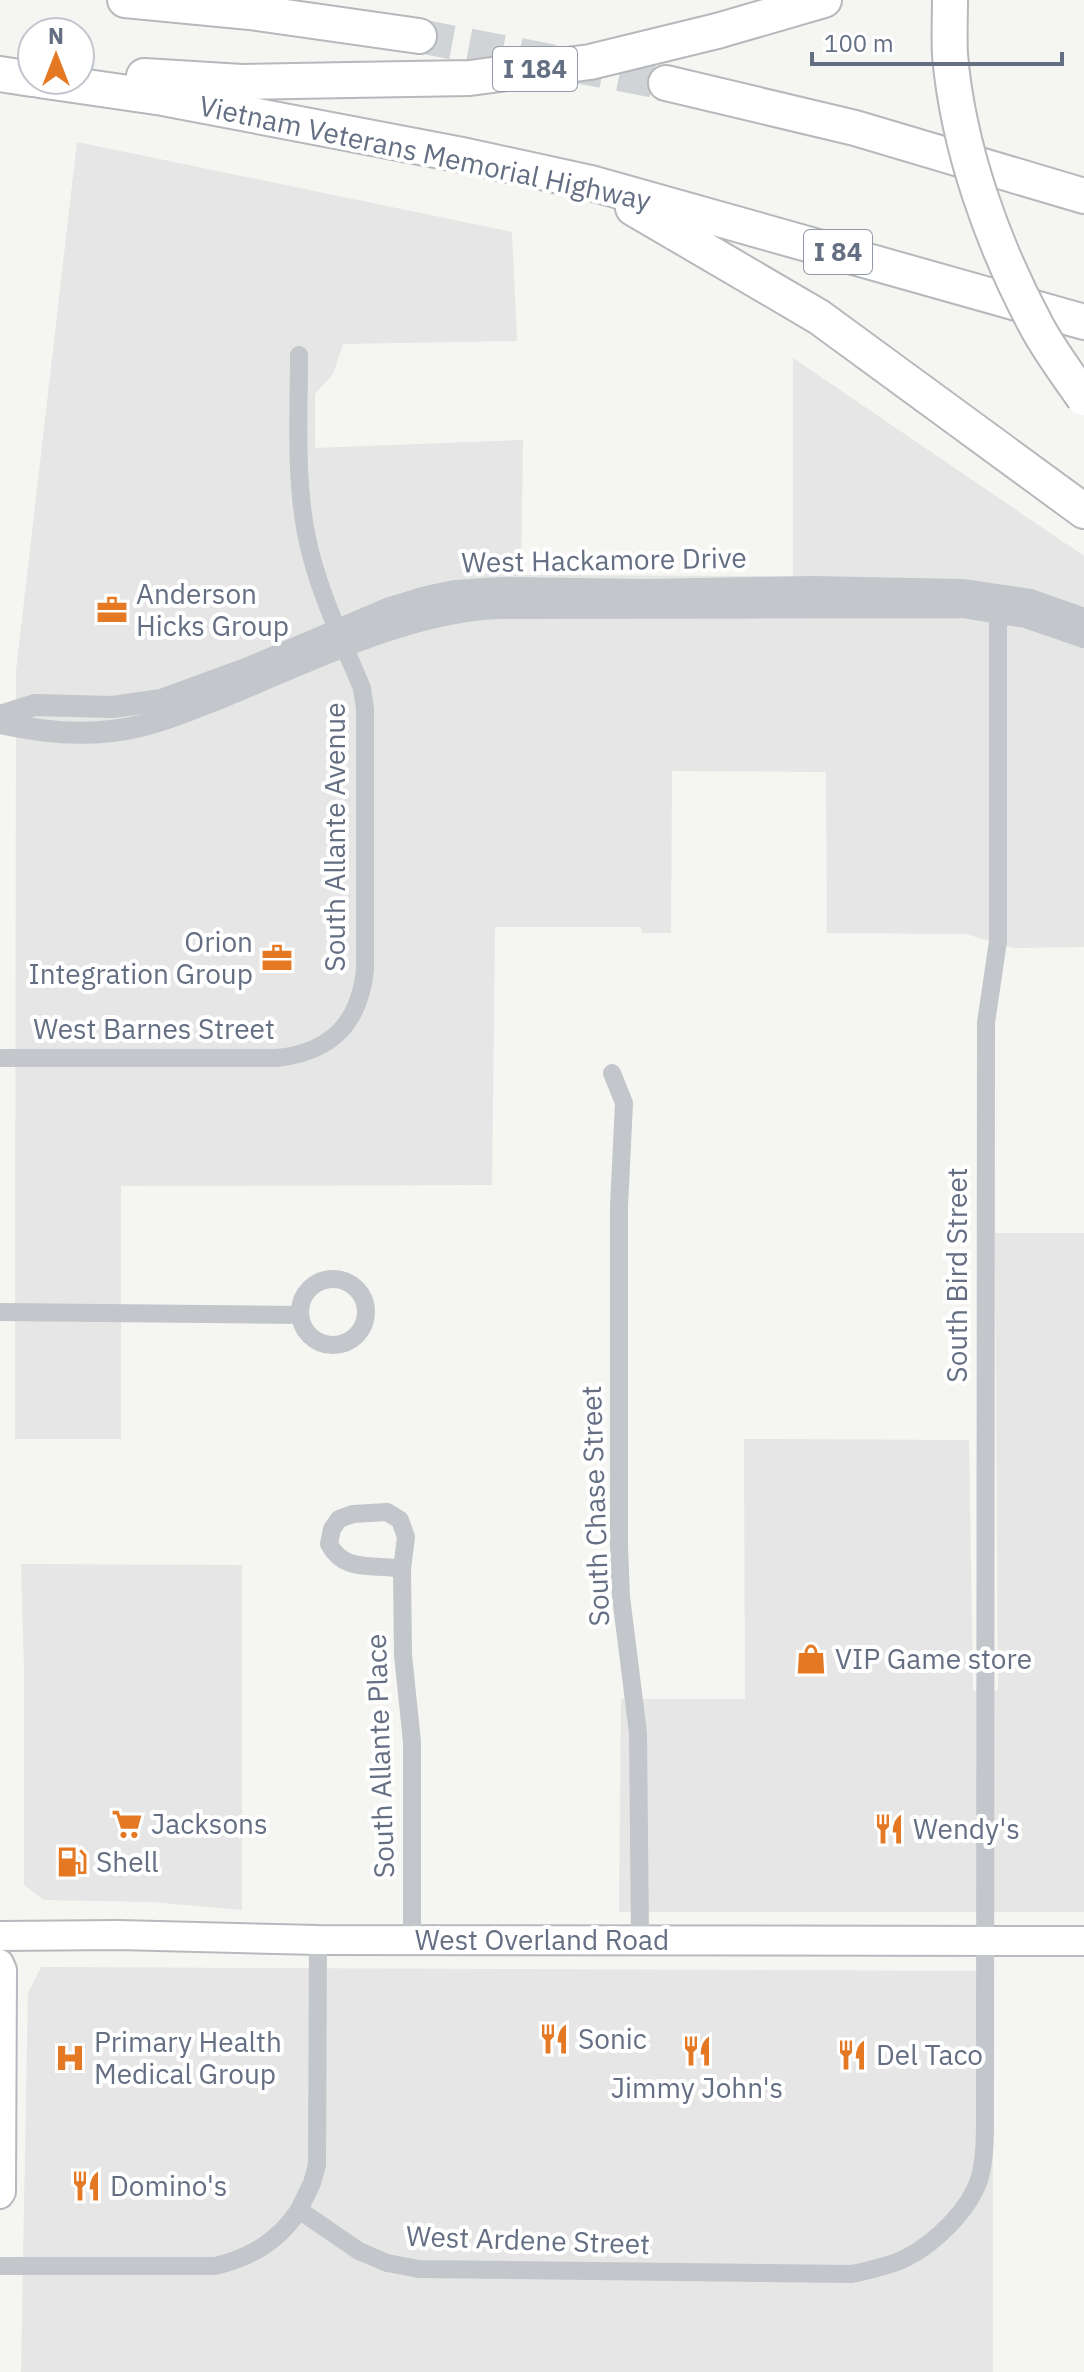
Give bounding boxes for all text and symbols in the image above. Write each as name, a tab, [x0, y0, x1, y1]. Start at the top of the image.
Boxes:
north arrow	[16, 16, 96, 96]
scale bar	[812, 16, 1062, 66]
text: N	[48, 21, 64, 50]
text: 100 m	[824, 27, 894, 59]
road number: I 184	[493, 47, 577, 91]
street label: Vietnam Veterans Memorial Highway	[196, 86, 655, 219]
road number: I 84	[804, 230, 872, 274]
street label: West Hackamore Drive	[461, 539, 747, 580]
place label: Anderson Hicks Group	[136, 575, 289, 644]
office icon: Anderson Hicks Group	[95, 593, 129, 627]
street label: South Allante Avenue	[316, 702, 353, 972]
place label: Orion Integration Group	[28, 923, 253, 992]
office icon: Orion Integration Group	[260, 941, 294, 975]
street label: West Barnes Street	[33, 1010, 275, 1047]
street label: South Bird Street	[938, 1167, 975, 1383]
street label: South Chase Street	[572, 1385, 617, 1627]
street label: South Allante Place	[357, 1633, 402, 1879]
place label: VIP Game store	[835, 1640, 1032, 1677]
shop icon: VIP Game store	[794, 1642, 828, 1676]
place label: Jacksons	[151, 1805, 268, 1842]
supermarket icon: Jacksons	[110, 1807, 144, 1841]
place label: Wendy's	[913, 1810, 1020, 1847]
restaurant icon: Wendy's	[872, 1812, 906, 1846]
place label: Shell	[96, 1843, 159, 1880]
fuel station icon: Shell	[55, 1845, 89, 1879]
street label: West Overland Road	[415, 1921, 669, 1958]
place label: Sonic	[578, 2020, 647, 2057]
restaurant icon: Sonic	[537, 2022, 571, 2056]
place label: Primary Health Medical Group	[94, 2023, 282, 2092]
restaurant icon: Jimmy John's	[680, 2034, 714, 2068]
place label: Del Taco	[876, 2036, 983, 2073]
restaurant icon: Del Taco	[835, 2038, 869, 2072]
hospital icon: Primary Health Medical Group	[53, 2041, 87, 2075]
place label: Jimmy John's	[611, 2069, 783, 2106]
place label: Domino's	[110, 2167, 227, 2204]
restaurant icon: Domino's	[69, 2169, 103, 2203]
street label: West Ardene Street	[405, 2217, 651, 2262]

